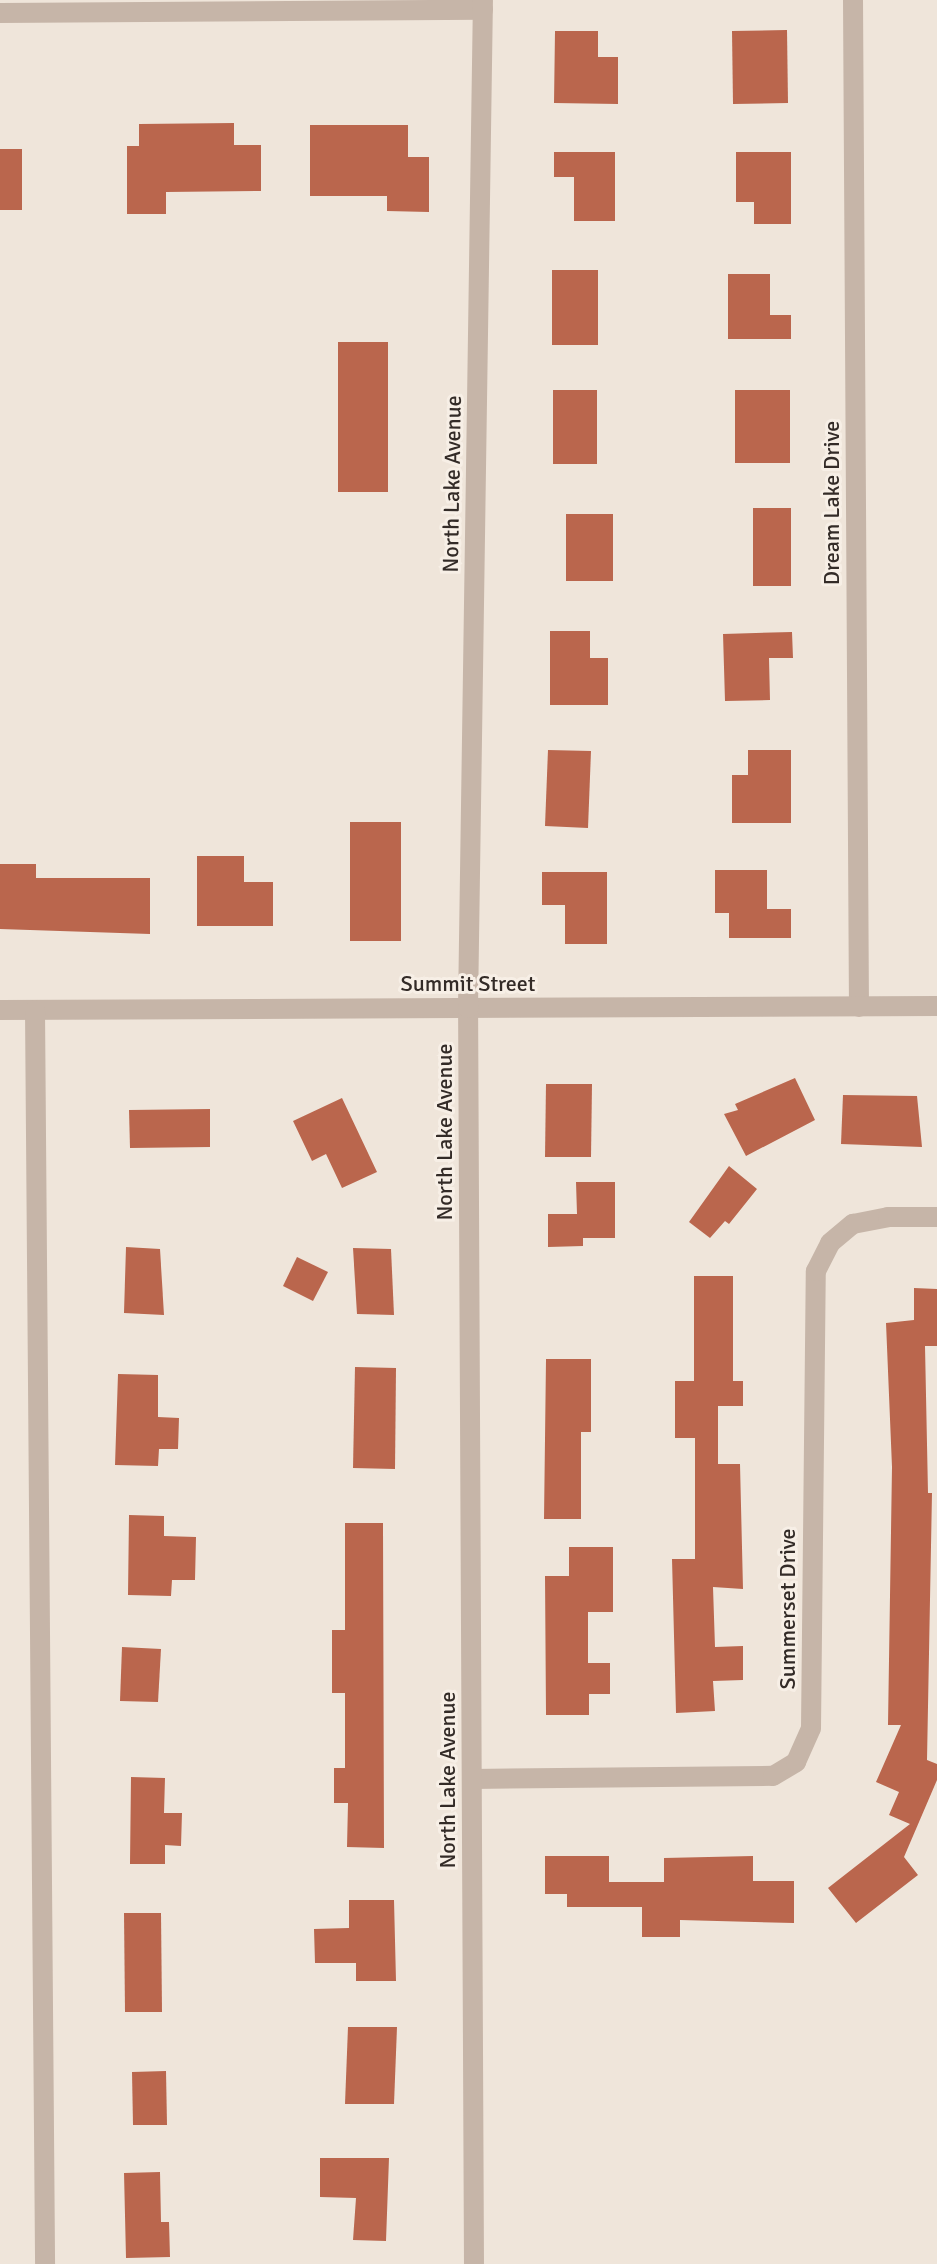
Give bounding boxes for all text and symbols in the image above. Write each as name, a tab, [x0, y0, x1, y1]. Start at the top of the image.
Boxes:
street label: North Lake Avenue	[437, 395, 467, 573]
street label: Dream Lake Drive	[819, 421, 845, 585]
street label: Summit Street	[400, 971, 536, 997]
street label: North Lake Avenue	[432, 1043, 458, 1221]
street label: Summerset Drive	[775, 1529, 801, 1689]
street label: North Lake Avenue	[435, 1691, 461, 1869]

